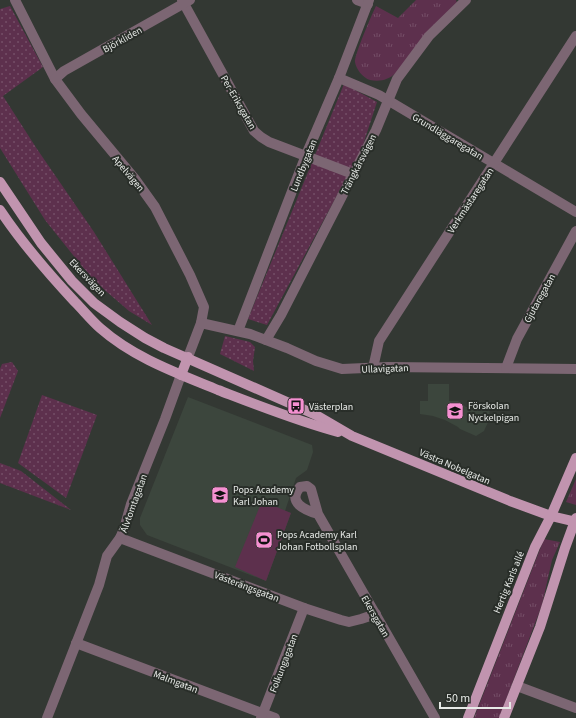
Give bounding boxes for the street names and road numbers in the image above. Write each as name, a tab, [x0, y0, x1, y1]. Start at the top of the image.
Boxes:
street label: Björkliden	[100, 23, 145, 56]
street label: Per-Eriksgatan	[217, 73, 259, 132]
street label: Grundläggaregatan	[409, 110, 486, 164]
street label: Trängkårsvägen	[338, 132, 380, 197]
street label: Lundbygatan	[287, 137, 321, 193]
street label: Apelvägen	[109, 153, 148, 195]
street label: Verkmästaregatan	[444, 165, 497, 236]
street label: Ekersvägen	[66, 256, 109, 300]
street label: Gjutaregatan	[521, 271, 559, 325]
street label: Ullavigatan	[361, 361, 409, 377]
street label: Västra Nobelgatan	[417, 446, 492, 488]
street label: Älvtomtagatan	[117, 472, 151, 535]
street label: Hertig Karls allé	[490, 549, 528, 616]
street label: Västerängsgatan	[212, 568, 281, 606]
street label: Ekersgatan	[358, 593, 393, 640]
street label: Folkungagatan	[266, 632, 302, 695]
street label: Malmgatan	[151, 667, 200, 697]

